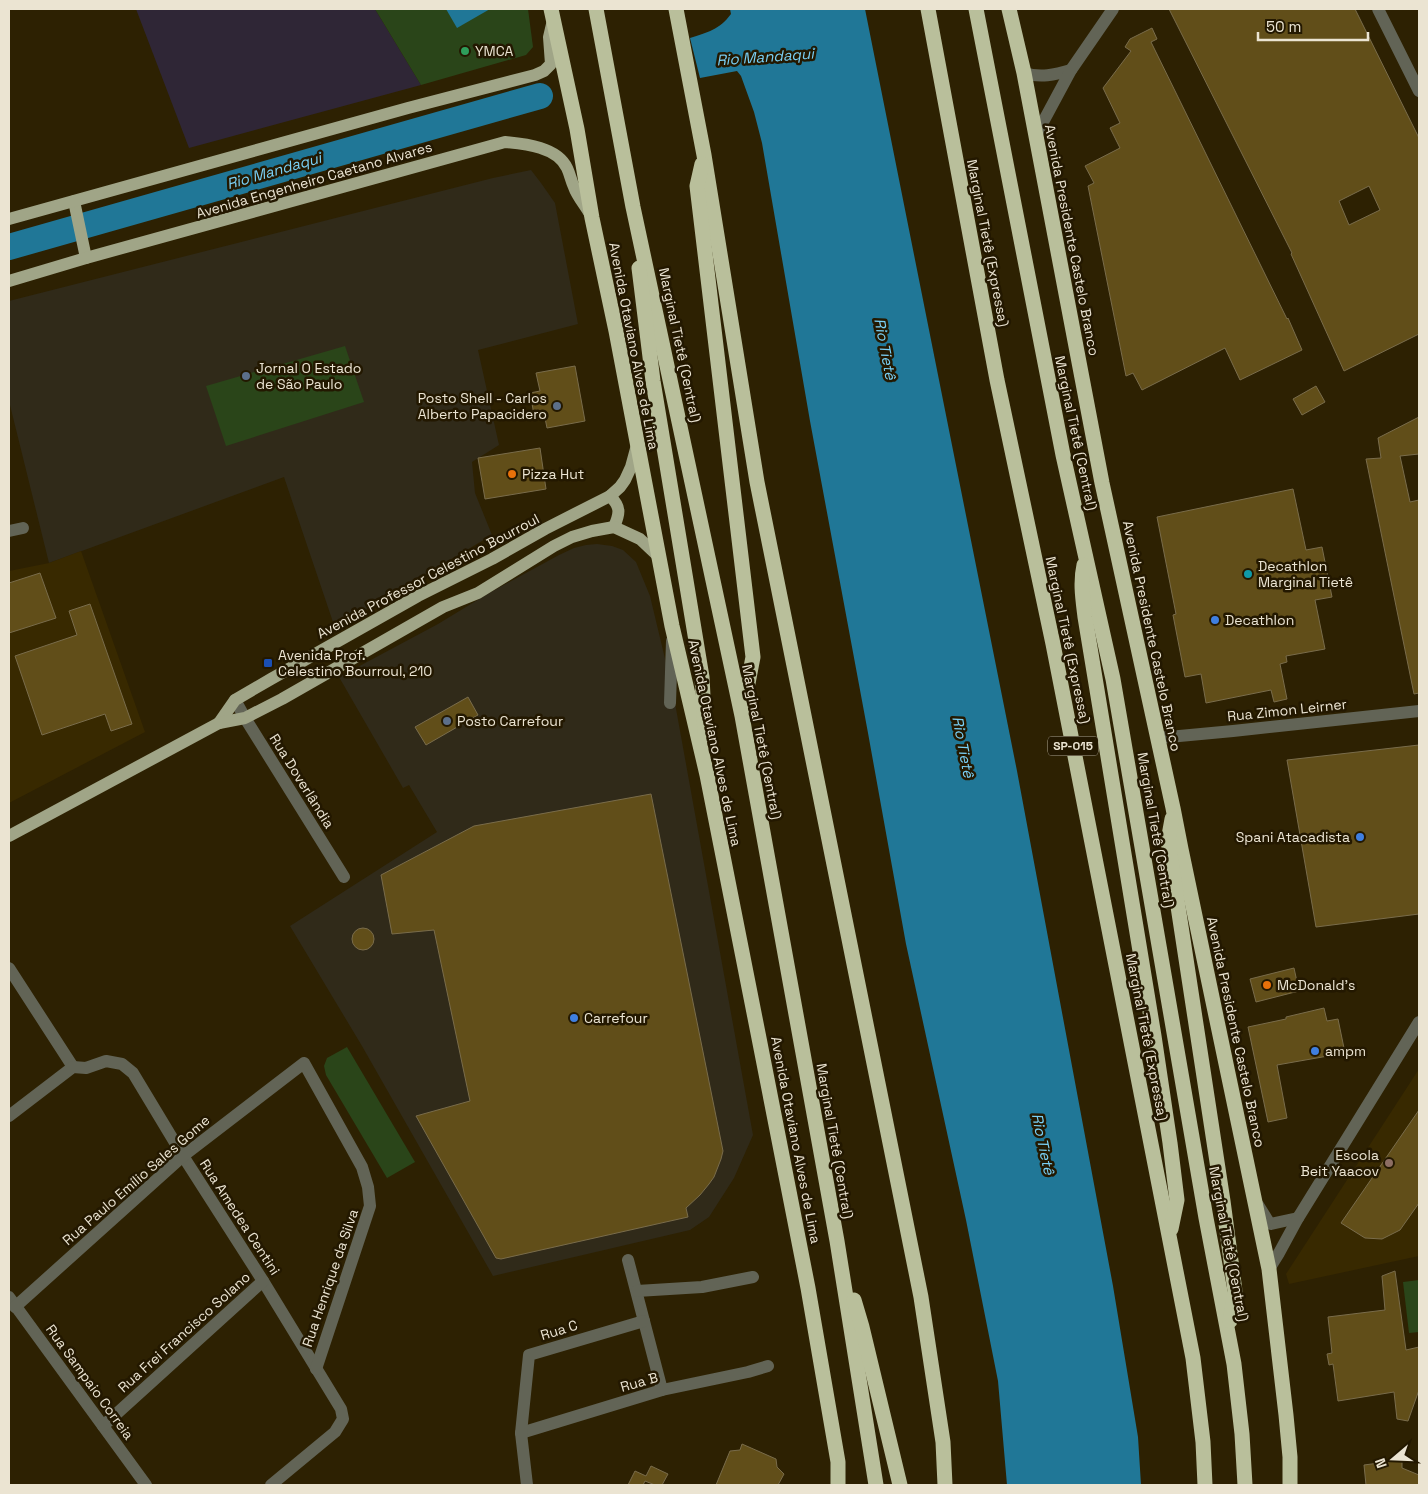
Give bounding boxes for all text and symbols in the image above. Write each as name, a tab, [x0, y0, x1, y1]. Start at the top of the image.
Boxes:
scale bar	[1258, 10, 1368, 42]
text: 50 m	[1266, 17, 1301, 36]
place label: YMCA	[475, 42, 514, 60]
water label: Rio Mandaqui	[716, 43, 817, 69]
marker: YMCA	[459, 45, 471, 57]
street label: Avenida Presidente Castelo Branco	[1041, 123, 1103, 357]
street label: Avenida Engenheiro Caetano Alvares	[194, 138, 434, 222]
water label: Rio Mandaqui	[224, 147, 326, 193]
street label: Marginal Tietê (Expressa)	[963, 158, 1013, 328]
street label: Avenida Otaviano Alves de Lima	[605, 241, 663, 451]
street label: Marginal Tietê (Central)	[655, 266, 705, 424]
water label: Rio Tietê	[870, 316, 901, 382]
street label: Marginal Tietê (Central)	[1051, 354, 1101, 512]
place label: Jornal O Estado de São Paulo	[256, 359, 362, 393]
marker: Jornal O Estado de São Paulo	[240, 370, 252, 382]
place label: Posto Shell - Carlos Alberto Papacidero	[418, 389, 547, 423]
marker: Posto Shell - Carlos Alberto Papacidero	[551, 400, 563, 412]
place label: Pizza Hut	[522, 465, 584, 483]
marker: Pizza Hut	[506, 468, 518, 480]
street label: Avenida Professor Celestino Bourroul	[314, 510, 542, 642]
street label: Avenida Presidente Castelo Branco	[1119, 519, 1185, 753]
street label: Marginal Tietê (Expressa)	[1041, 555, 1095, 725]
place label: Decathlon Marginal Tietê	[1258, 557, 1353, 591]
marker: Decathlon Marginal Tietê	[1242, 568, 1254, 580]
place label: Decathlon	[1225, 611, 1294, 629]
marker: Decathlon	[1209, 614, 1221, 626]
street label: Avenida Otaviano Alves de Lima	[684, 638, 746, 848]
place label: Avenida Prof. Celestino Bourroul, 210	[278, 646, 432, 680]
marker: Avenida Prof. Celestino Bourroul, 210	[262, 657, 274, 669]
street label: Marginal Tietê (Central)	[738, 663, 786, 821]
street label: Rua Zimon Leirner	[1226, 695, 1348, 725]
place label: Posto Carrefour	[457, 712, 563, 730]
water label: Rio Tietê	[948, 714, 979, 780]
marker: Posto Carrefour	[441, 715, 453, 727]
street label: Rua Doverlândia	[266, 730, 338, 832]
road number: SP-015	[1048, 736, 1098, 756]
street label: Marginal Tietê (Central)	[1133, 751, 1179, 909]
place label: Spani Atacadista	[1236, 828, 1350, 846]
marker: Spani Atacadista	[1354, 831, 1366, 843]
street label: Avenida Presidente Castelo Branco	[1203, 915, 1269, 1149]
street label: Marginal Tietê (Expressa)	[1122, 952, 1172, 1122]
place label: McDonald's	[1277, 976, 1355, 994]
marker: McDonald's	[1261, 979, 1273, 991]
place label: Carrefour	[584, 1009, 648, 1027]
marker: Carrefour	[568, 1012, 580, 1024]
street label: Avenida Otaviano Alves de Lima	[767, 1035, 825, 1245]
place label: ampm	[1325, 1042, 1366, 1060]
marker: ampm	[1309, 1045, 1321, 1057]
street label: Marginal Tietê (Central)	[812, 1062, 858, 1220]
street label: Rua Paulo Emílio Sales Gome	[59, 1111, 213, 1249]
water label: Rio Tietê	[1028, 1111, 1059, 1177]
place label: Escola Beit Yaacov	[1301, 1146, 1379, 1180]
street label: Rua Amedea Centini	[196, 1156, 284, 1278]
marker: Escola Beit Yaacov	[1383, 1157, 1395, 1169]
street label: Marginal Tietê (Central)	[1205, 1165, 1253, 1323]
street label: Rua Henrique da Silva	[298, 1207, 362, 1349]
street label: Rua Frei Francisco Solano	[114, 1268, 254, 1396]
street label: Rua C	[538, 1316, 580, 1344]
street label: Rua Sampaio Correia	[42, 1321, 138, 1443]
street label: Rua B	[618, 1368, 660, 1396]
north arrow	[1368, 1434, 1418, 1484]
text: N	[1371, 1456, 1391, 1471]

